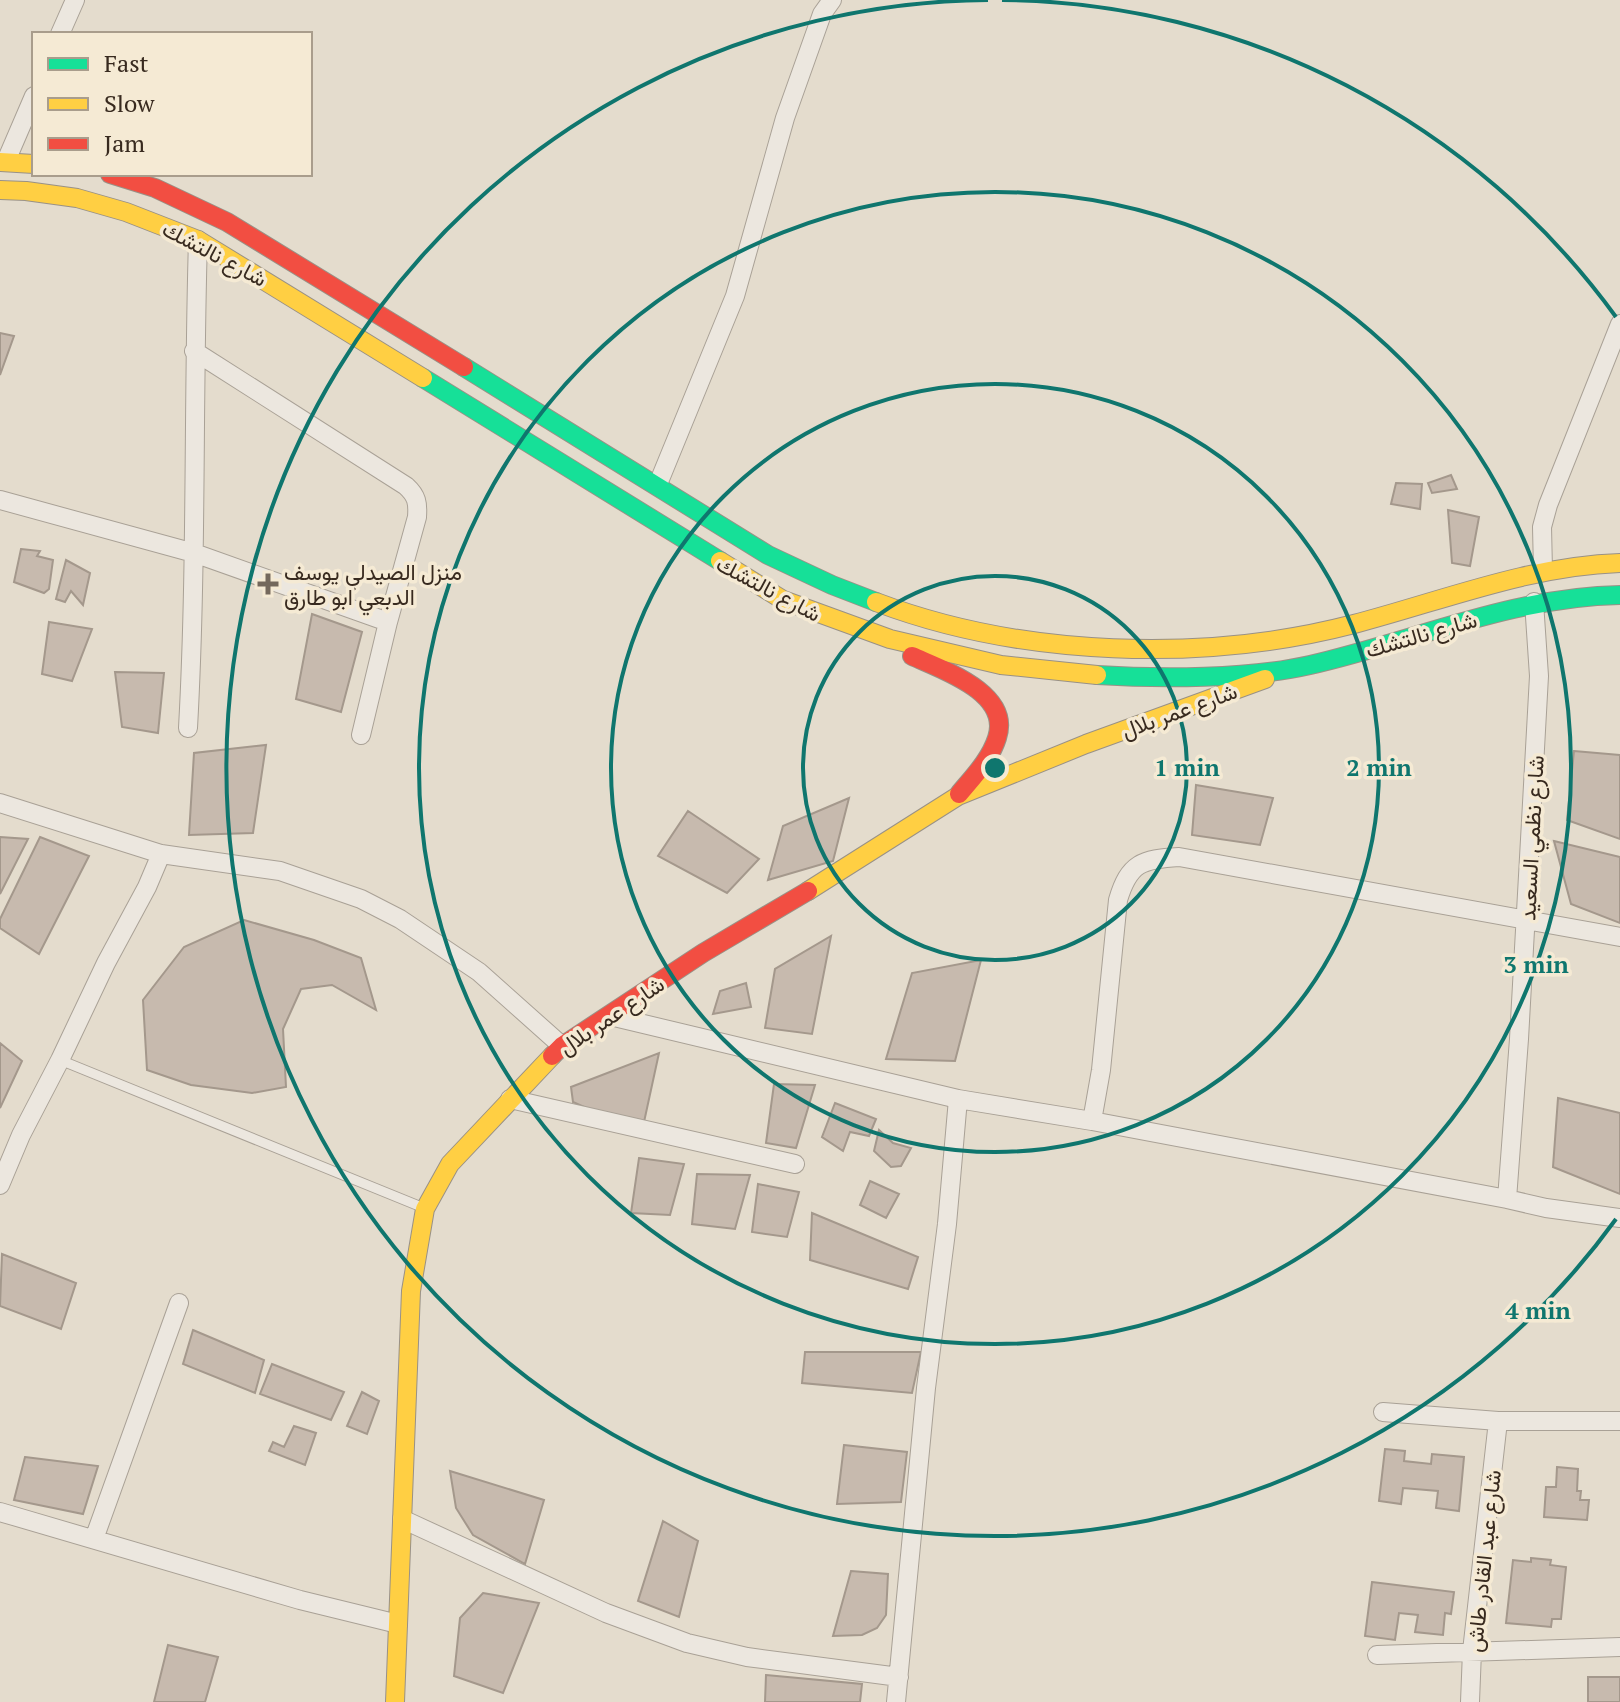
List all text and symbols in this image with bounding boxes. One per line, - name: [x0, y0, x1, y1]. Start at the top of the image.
- legend: [32, 32, 312, 176]
- text: Fast: [104, 47, 149, 79]
- text: Slow: [104, 87, 155, 119]
- text: Jam: [104, 127, 145, 159]
- street label: شارع نالتشك: [157, 213, 272, 294]
- street label: شارع نالتشك: [711, 548, 826, 629]
- place label: منزل الصيدلي يوسف الدبعي ابو طارق: [284, 557, 462, 616]
- marker: منزل الصيدلي يوسف الدبعي ابو طارق: [259, 575, 277, 593]
- street label: شارع نالتشك: [1362, 604, 1480, 665]
- street label: شارع عمر بلال: [1117, 676, 1241, 745]
- text: 1 min: [1154, 751, 1220, 783]
- text: 2 min: [1346, 751, 1412, 783]
- centre of rings: [981, 754, 1009, 782]
- street label: شارع نظمي السعيد: [1512, 755, 1555, 922]
- text: 3 min: [1503, 948, 1569, 980]
- street label: شارع عمر بلال: [553, 969, 670, 1062]
- text: 4 min: [1505, 1294, 1571, 1326]
- street label: شارع عبد القادر طاش: [1459, 1468, 1508, 1654]

